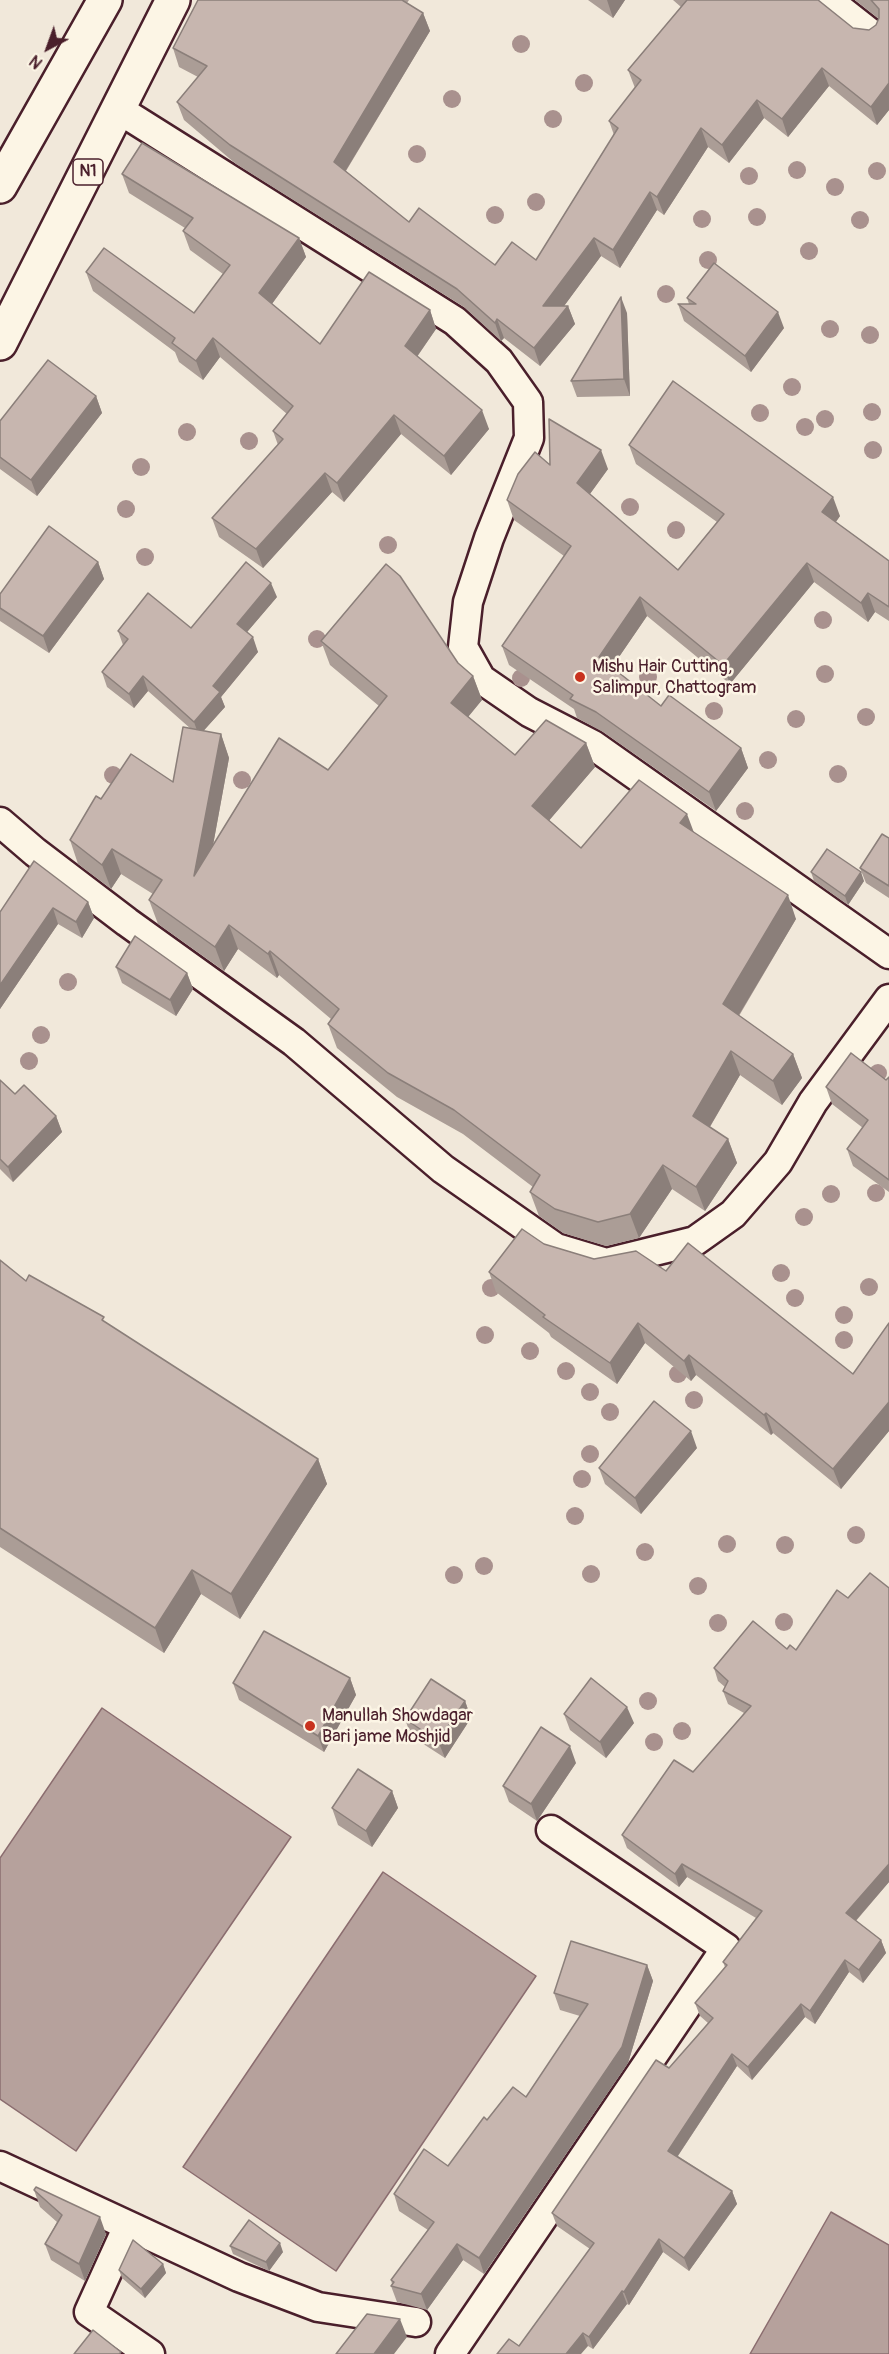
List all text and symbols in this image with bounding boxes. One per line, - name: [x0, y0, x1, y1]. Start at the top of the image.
- north arrow: [18, 18, 78, 78]
- text: N: [26, 50, 47, 73]
- road number: N1: [73, 159, 103, 185]
- place label: Mishu Hair Cutting, Salimpur, Chattogram: [592, 656, 756, 698]
- marker: Mishu Hair Cutting, Salimpur, Chattogram: [573, 670, 587, 684]
- place label: Manullah Showdagar Bari jame Moshjid: [322, 1705, 473, 1748]
- marker: Manullah Showdagar Bari jame Moshjid: [303, 1719, 317, 1733]

